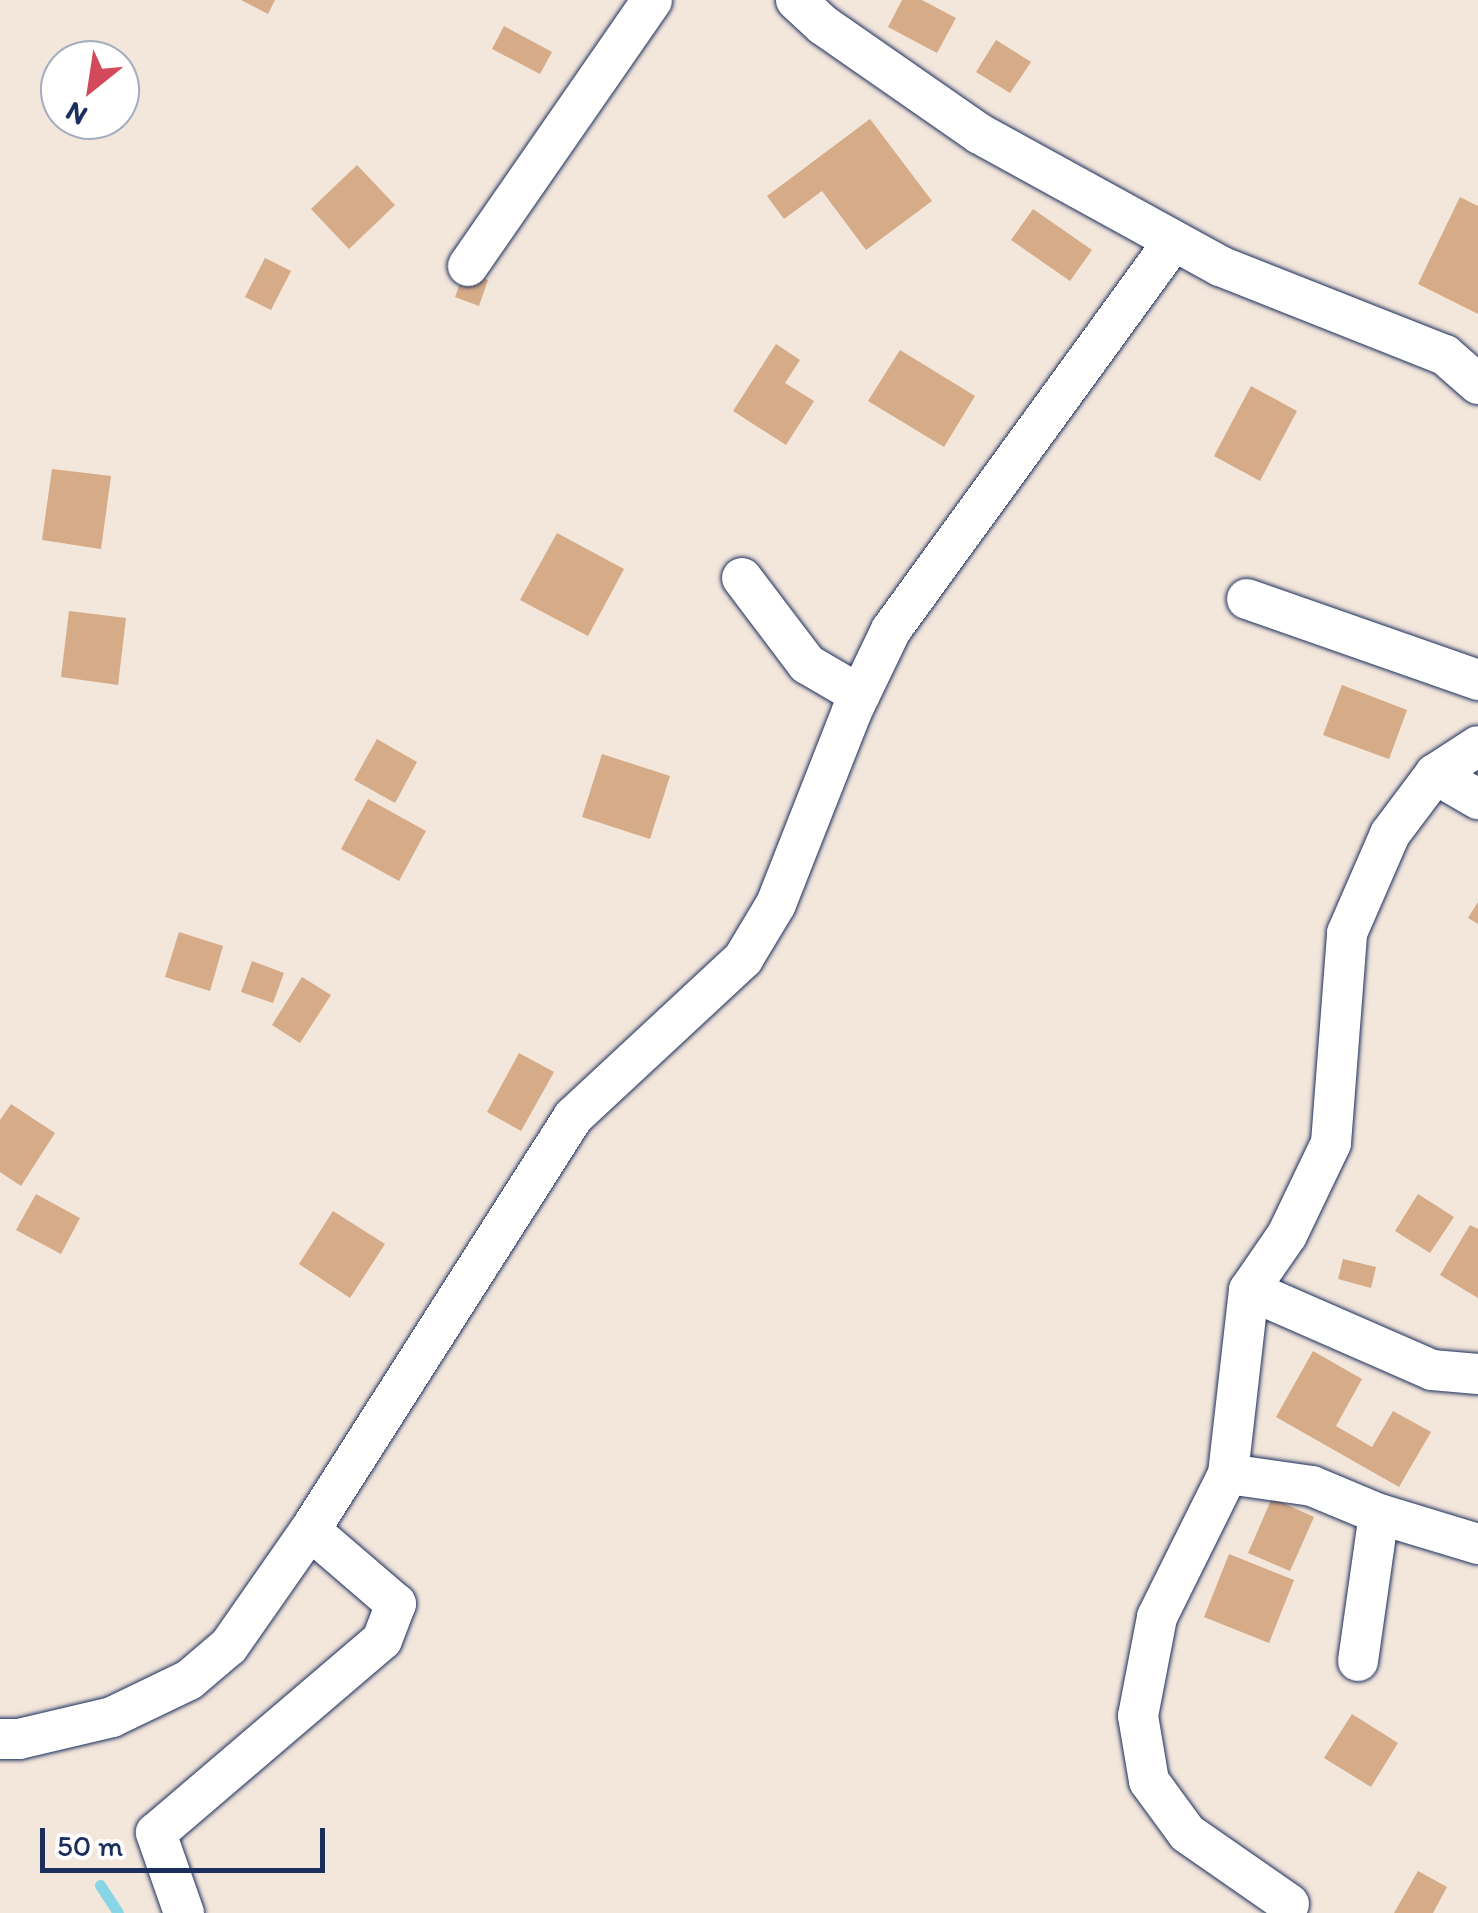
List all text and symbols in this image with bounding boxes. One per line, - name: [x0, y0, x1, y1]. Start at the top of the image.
- north arrow: [40, 40, 140, 140]
- text: N: [59, 95, 93, 134]
- scale bar: [45, 1808, 330, 1870]
- text: 50 m: [57, 1827, 123, 1864]

